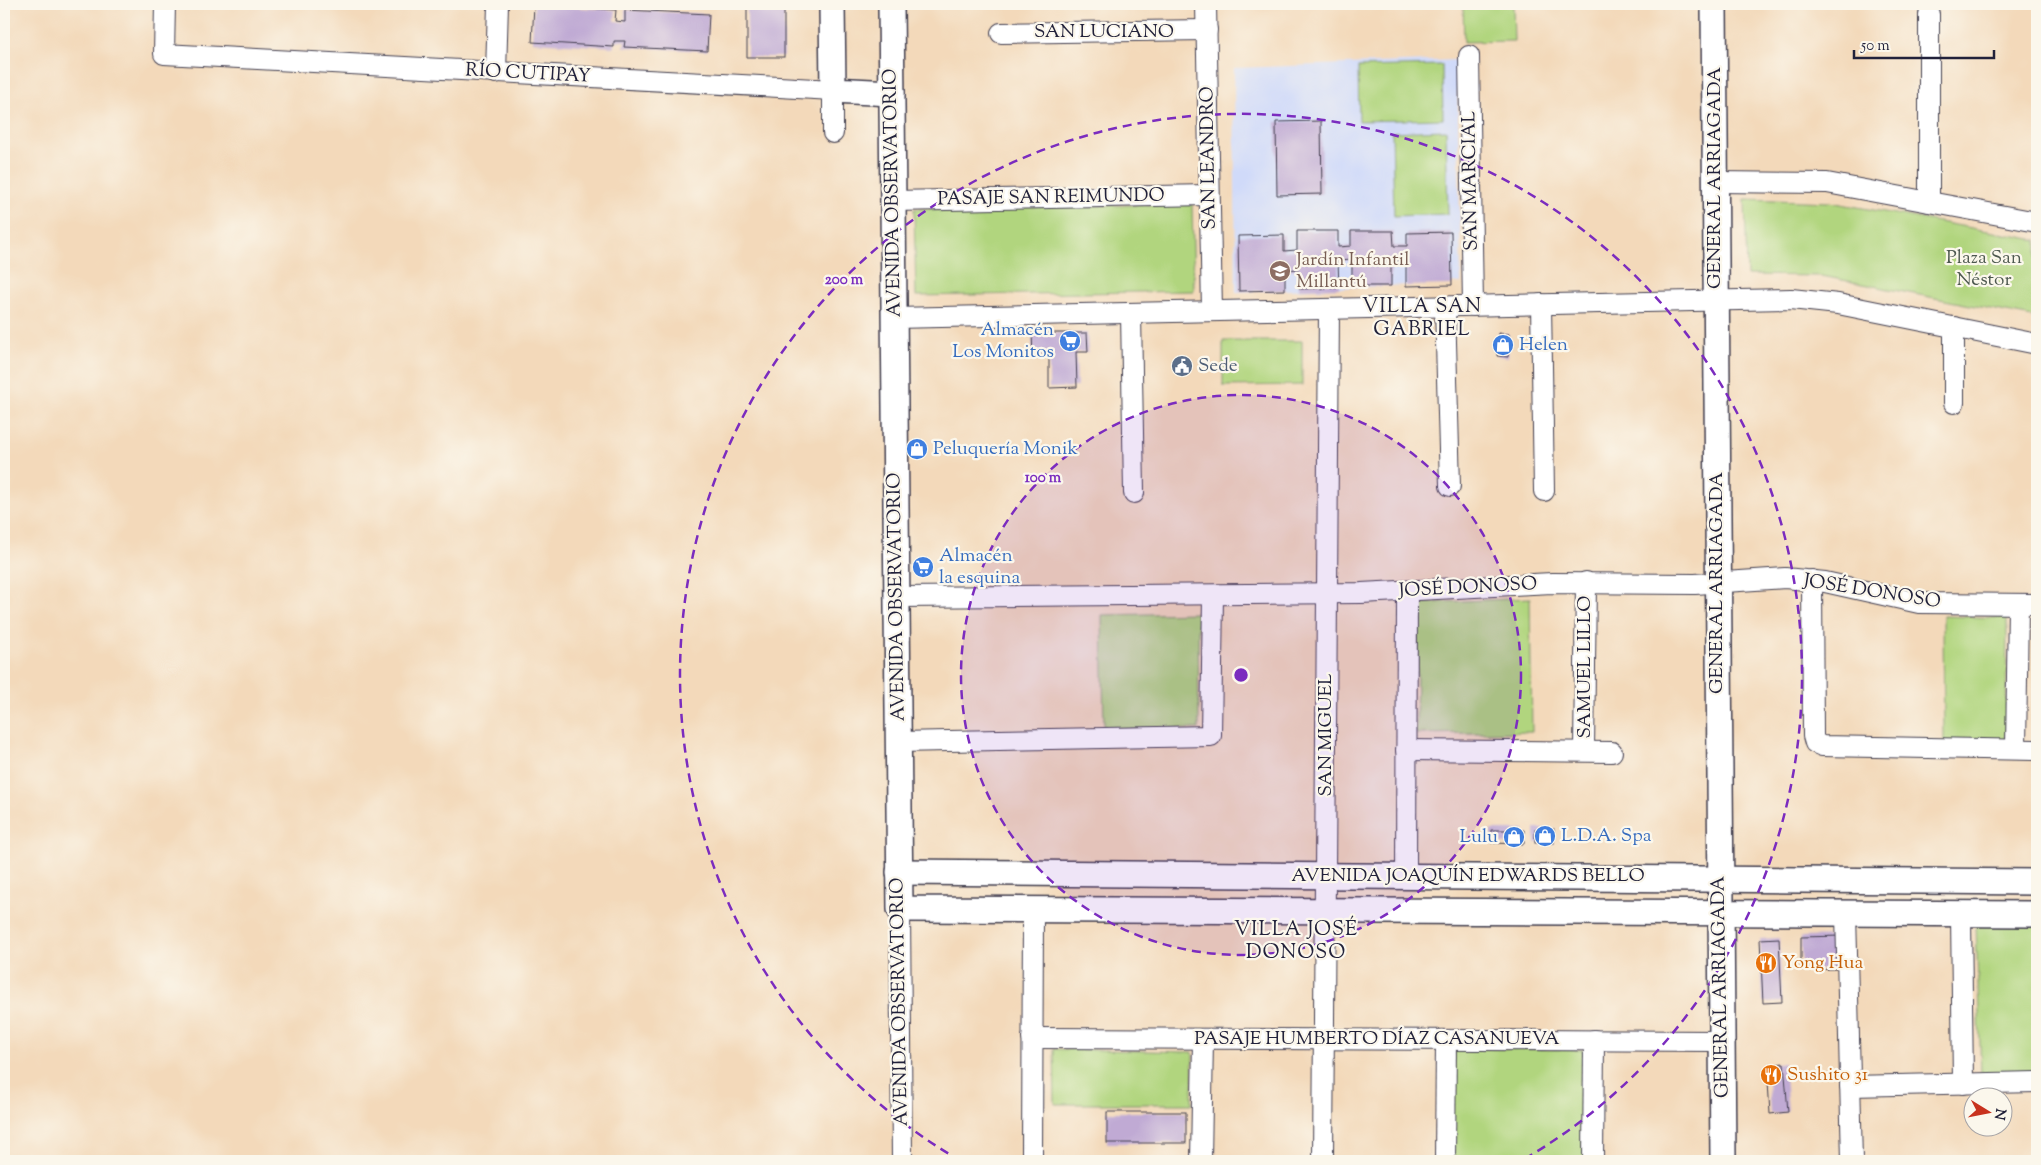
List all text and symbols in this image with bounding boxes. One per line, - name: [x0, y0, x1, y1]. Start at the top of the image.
- street label: SAN LUCIANO: [1034, 19, 1174, 46]
- scale bar: [1854, 28, 1994, 60]
- text: 50 m: [1860, 36, 1890, 57]
- street label: RÍO CUTIPAY: [465, 57, 592, 91]
- street label: GENERAL ARRIAGADA: [1702, 66, 1729, 289]
- street label: AVENIDA OBSERVATORIO: [877, 68, 909, 318]
- street label: SAN LEANDRO: [1194, 86, 1224, 230]
- street label: SAN MARCIAL: [1456, 110, 1486, 251]
- street label: PASAJE SAN REIMUNDO: [937, 183, 1165, 213]
- park label: Plaza San Néstor: [1946, 245, 2022, 294]
- place label: Jardín Infantil Millantú: [1295, 247, 1410, 296]
- school or university icon: Jardín Infantil Millantú: [1268, 259, 1292, 283]
- text: 200 m: [825, 270, 864, 291]
- district label: VILLA SAN GABRIEL: [1362, 293, 1482, 345]
- place label: Almacén Los Monitos: [952, 317, 1054, 366]
- supermarket icon: Almacén Los Monitos: [1058, 329, 1082, 353]
- place label: Helen: [1519, 332, 1568, 359]
- shop icon: Helen: [1491, 333, 1515, 357]
- place label: Sede: [1198, 353, 1238, 380]
- public building icon: Sede: [1170, 354, 1194, 378]
- place label: Peluquería Monik: [933, 436, 1078, 463]
- shop icon: Peluquería Monik: [905, 437, 929, 461]
- text: 100 m: [1025, 468, 1062, 489]
- street label: GENERAL ARRIAGADA: [1704, 471, 1731, 694]
- street label: AVENIDA OBSERVATORIO: [881, 472, 913, 722]
- place label: Almacén la esquina: [939, 543, 1020, 592]
- supermarket icon: Almacén la esquina: [911, 555, 935, 579]
- street label: JOSÉ DONOSO: [1801, 568, 1942, 616]
- street label: JOSÉ DONOSO: [1397, 571, 1538, 605]
- street label: SAMUEL LILLO: [1572, 596, 1599, 738]
- centre of rings: [1232, 666, 1250, 684]
- street label: SAN MIGUEL: [1313, 673, 1340, 797]
- place label: L.D.A. Spa: [1561, 823, 1652, 850]
- place label: Lulu: [1460, 824, 1498, 851]
- shop icon: L.D.A. Spa: [1533, 824, 1557, 848]
- shop icon: Lulu: [1502, 825, 1526, 849]
- street label: AVENIDA JOAQUÍN EDWARDS BELLO: [1291, 863, 1645, 890]
- street label: GENERAL ARRIAGADA: [1706, 875, 1736, 1098]
- street label: AVENIDA OBSERVATORIO: [884, 877, 916, 1127]
- district label: VILLA JOSÉ DONOSO: [1234, 915, 1358, 968]
- place label: Yong Hua: [1782, 950, 1863, 977]
- restaurant icon: Yong Hua: [1754, 951, 1778, 975]
- street label: PASAJE HUMBERTO DÍAZ CASANUEVA: [1194, 1026, 1560, 1053]
- place label: Sushito 31: [1787, 1062, 1869, 1089]
- restaurant icon: Sushito 31: [1759, 1063, 1783, 1087]
- north arrow: [1964, 1088, 2014, 1138]
- text: N: [1988, 1107, 2010, 1121]

